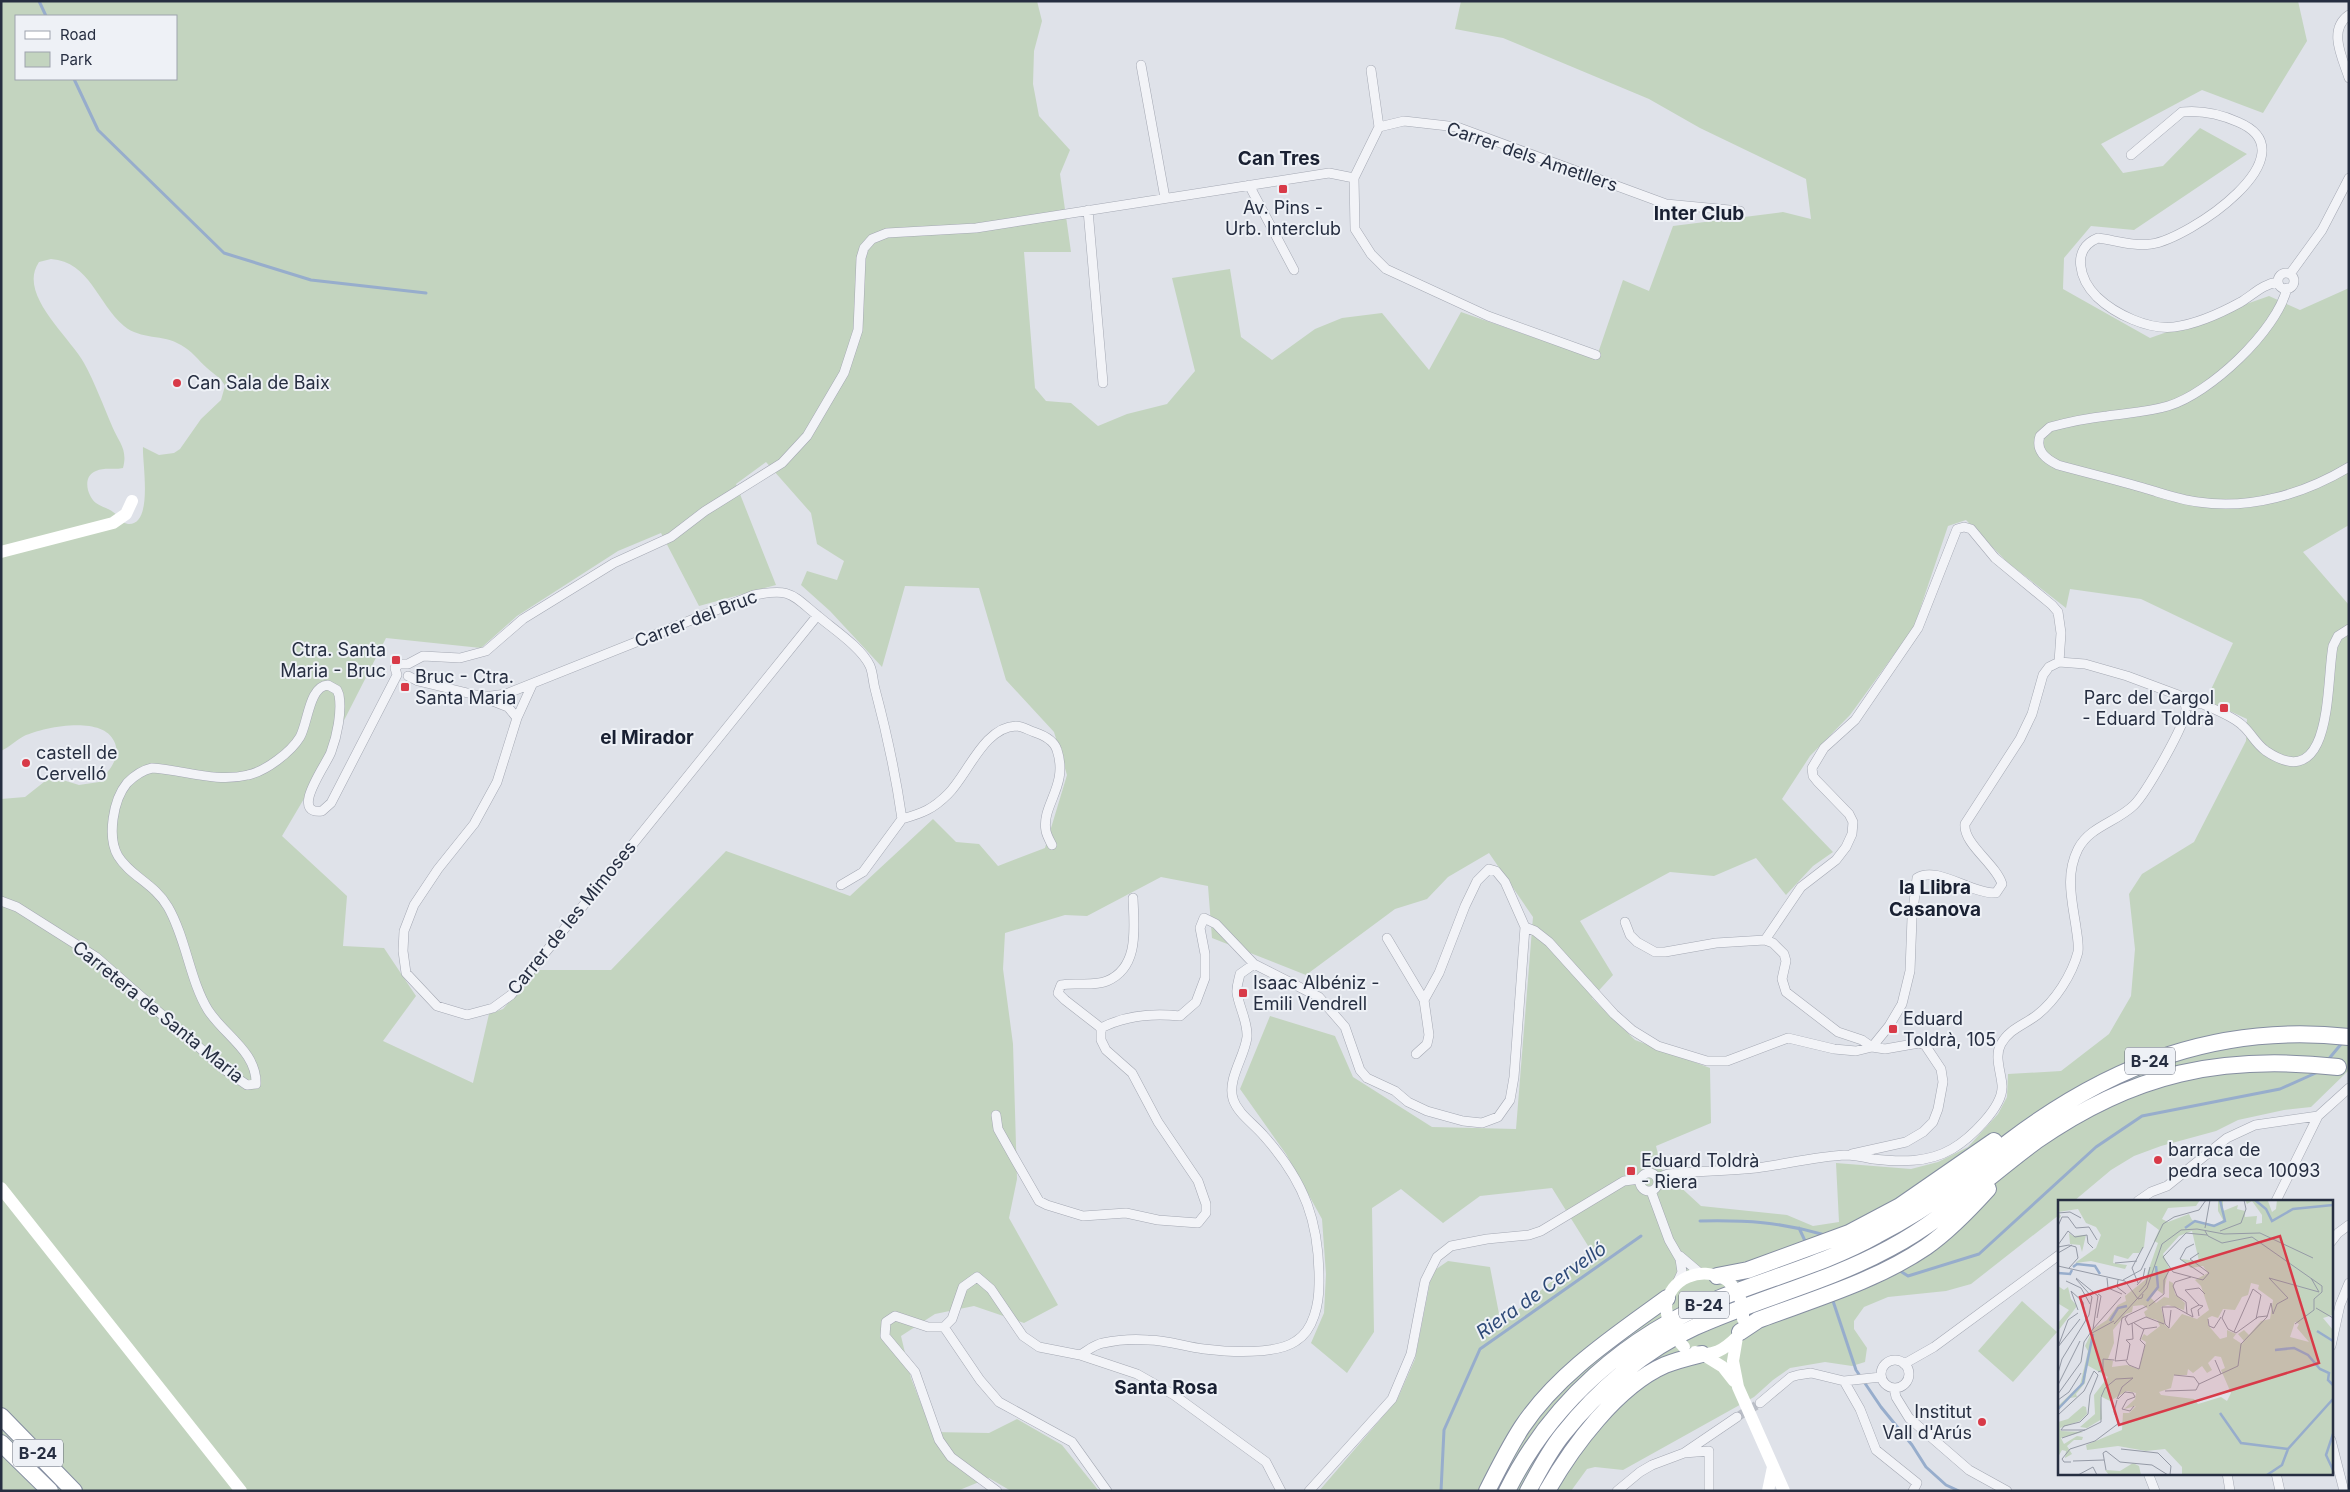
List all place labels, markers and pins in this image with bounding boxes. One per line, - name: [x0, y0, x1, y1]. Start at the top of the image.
- marker: Av. Pins - Urb. Interclub: [1277, 183, 1289, 195]
- place label: Av. Pins - Urb. Interclub: [1225, 197, 1341, 239]
- place label: Can Sala de Baix: [187, 372, 330, 393]
- marker: Can Sala de Baix: [171, 377, 183, 389]
- place label: Ctra. Santa Maria - Bruc: [280, 639, 386, 681]
- marker: Ctra. Santa Maria - Bruc: [390, 654, 402, 666]
- place label: Bruc - Ctra. Santa Maria: [415, 666, 516, 708]
- marker: Bruc - Ctra. Santa Maria: [399, 681, 411, 693]
- place label: Parc del Cargol - Eduard Toldrà: [2082, 687, 2214, 729]
- marker: Parc del Cargol - Eduard Toldrà: [2218, 702, 2230, 714]
- place label: castell de Cervelló: [36, 742, 118, 784]
- marker: castell de Cervelló: [20, 757, 32, 769]
- place label: Isaac Albéniz - Emili Vendrell: [1253, 972, 1379, 1014]
- marker: Isaac Albéniz - Emili Vendrell: [1237, 987, 1249, 999]
- place label: Eduard Toldrà, 105: [1903, 1008, 1996, 1050]
- marker: Eduard Toldrà, 105: [1887, 1023, 1899, 1035]
- place label: barraca de pedra seca 10093: [2168, 1139, 2320, 1181]
- place label: Eduard Toldrà - Riera: [1641, 1150, 1759, 1192]
- marker: barraca de pedra seca 10093: [2152, 1154, 2164, 1166]
- marker: Eduard Toldrà - Riera: [1625, 1165, 1637, 1177]
- place label: Institut Vall d'Arús: [1882, 1401, 1972, 1443]
- marker: Institut Vall d'Arús: [1976, 1416, 1988, 1428]

